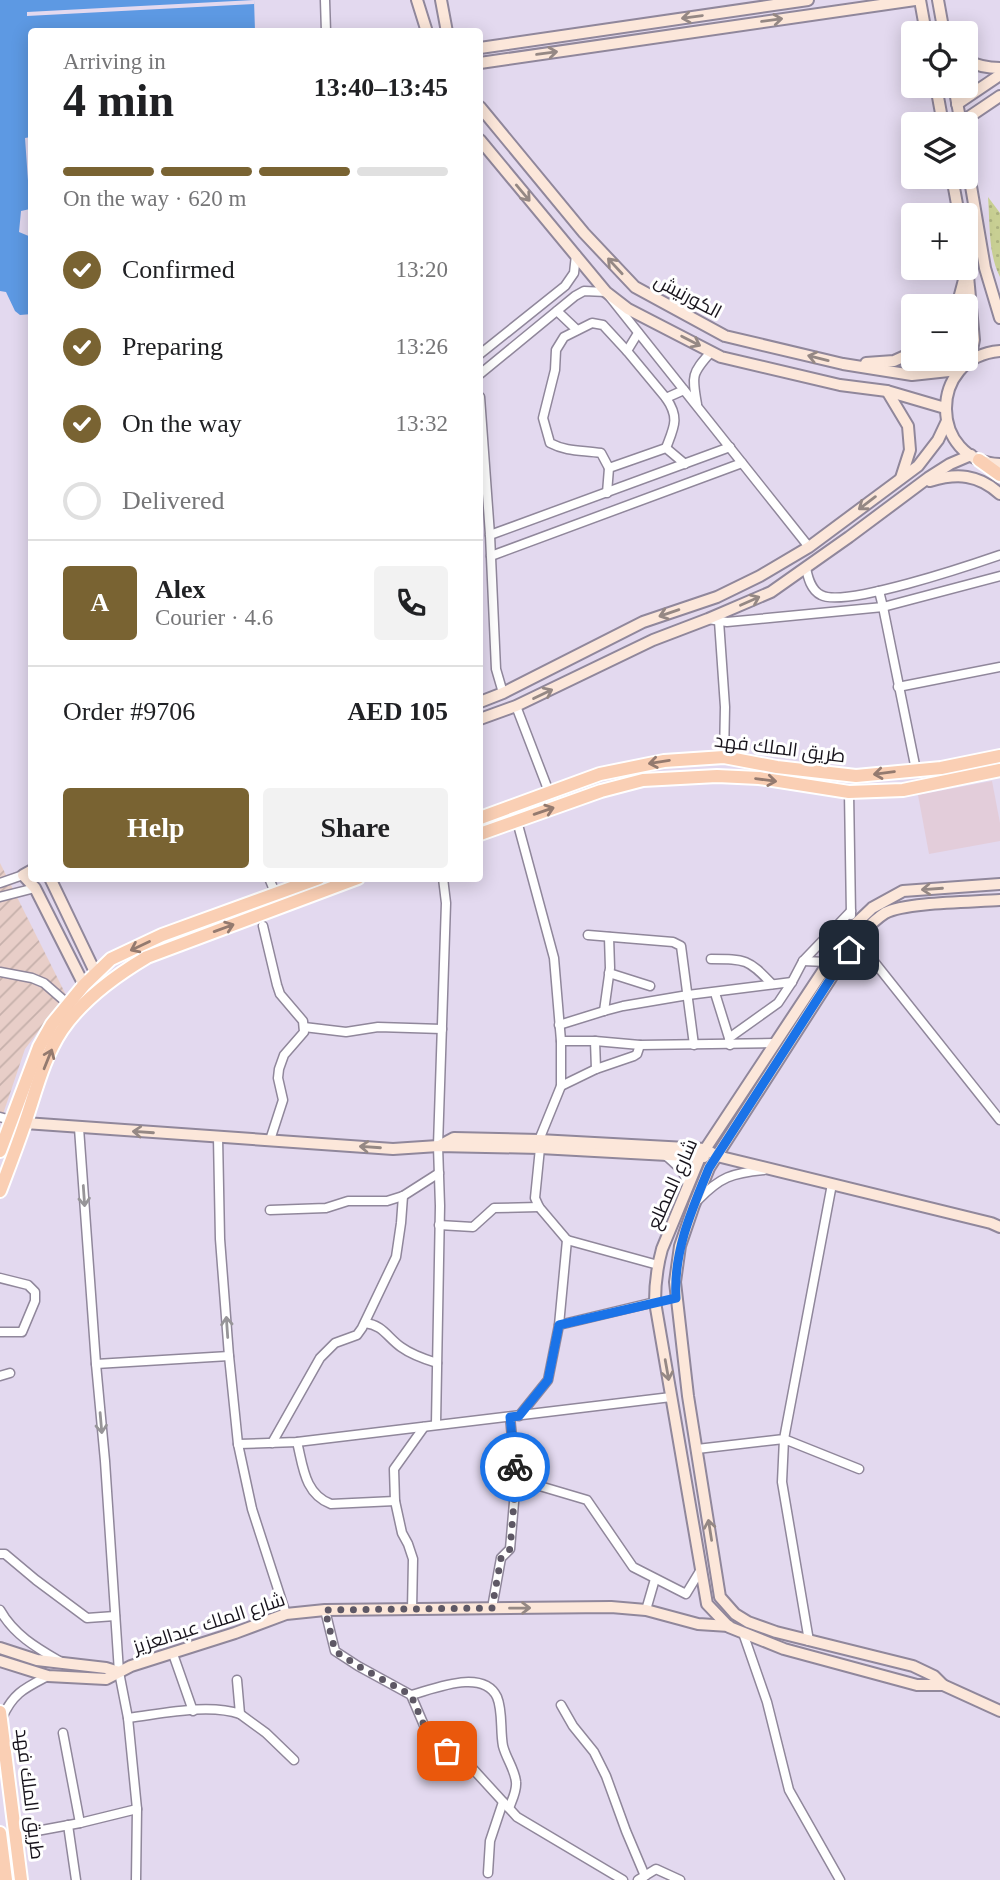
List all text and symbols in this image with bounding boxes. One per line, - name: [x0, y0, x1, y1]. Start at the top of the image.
- one-way arrow: [681, 11, 704, 24]
- one-way arrow: [760, 14, 783, 27]
- map controls: [901, 21, 978, 371]
- button: locate: [901, 21, 978, 98]
- one-way arrow: [535, 46, 558, 59]
- text: Arriving in: [63, 49, 166, 74]
- text: 13:40–13:45: [314, 73, 448, 102]
- text: 4 min: [63, 75, 174, 126]
- button: layers: [901, 112, 978, 189]
- one-way arrow: [516, 183, 531, 201]
- text: On the way · 620 m: [63, 186, 246, 211]
- button: +: [901, 203, 978, 280]
- icon: check: [63, 251, 101, 289]
- text: Confirmed: [122, 255, 235, 284]
- text: 13:20: [396, 257, 448, 282]
- one-way arrow: [606, 258, 623, 275]
- street label: الكورنيش: [650, 270, 725, 323]
- button: −: [901, 294, 978, 371]
- icon: check: [63, 328, 101, 366]
- text: Preparing: [122, 332, 223, 361]
- text: 13:26: [396, 334, 448, 359]
- one-way arrow: [680, 335, 701, 349]
- one-way arrow: [808, 351, 830, 364]
- icon: check: [63, 405, 101, 443]
- text: On the way: [122, 409, 242, 438]
- text: 13:32: [396, 411, 448, 436]
- text: Delivered: [122, 486, 225, 515]
- one-way arrow: [858, 496, 877, 511]
- button: phone: [374, 566, 448, 640]
- text: Alex: [155, 575, 206, 604]
- text: A: [91, 588, 109, 617]
- one-way arrow: [739, 594, 760, 607]
- text: Courier · 4.6: [155, 605, 273, 630]
- one-way arrow: [659, 608, 681, 620]
- one-way arrow: [532, 686, 553, 700]
- text: Order #9706: [63, 697, 195, 726]
- text: AED 105: [348, 697, 448, 726]
- street label: طريق الملك فهد: [713, 730, 847, 768]
- one-way arrow: [648, 756, 671, 769]
- one-way arrow: [873, 767, 896, 780]
- one-way arrow: [754, 773, 777, 786]
- button: Help: [63, 788, 249, 868]
- button: Share: [263, 788, 448, 868]
- one-way arrow: [532, 804, 554, 816]
- one-way arrow: [921, 883, 944, 896]
- pin: [819, 920, 879, 980]
- one-way arrow: [213, 921, 235, 933]
- icon: home: [830, 931, 868, 969]
- one-way arrow: [130, 939, 151, 953]
- one-way arrow: [42, 1048, 55, 1070]
- one-way arrow: [133, 1125, 155, 1138]
- street label: شارع المطلع: [643, 1136, 704, 1234]
- one-way arrow: [359, 1141, 382, 1154]
- one-way arrow: [78, 1184, 91, 1207]
- one-way arrow: [220, 1316, 233, 1339]
- one-way arrow: [661, 1358, 674, 1380]
- one-way arrow: [95, 1411, 108, 1434]
- courier: [480, 1432, 550, 1502]
- icon: bike: [496, 1448, 534, 1486]
- one-way arrow: [703, 1519, 716, 1541]
- street label: شارع الملك عبدالعزيز: [130, 1589, 288, 1661]
- one-way arrow: [509, 1601, 532, 1615]
- pin: [417, 1721, 477, 1781]
- street label: طريق الملك فهد: [10, 1727, 48, 1861]
- icon: bag: [428, 1732, 466, 1770]

